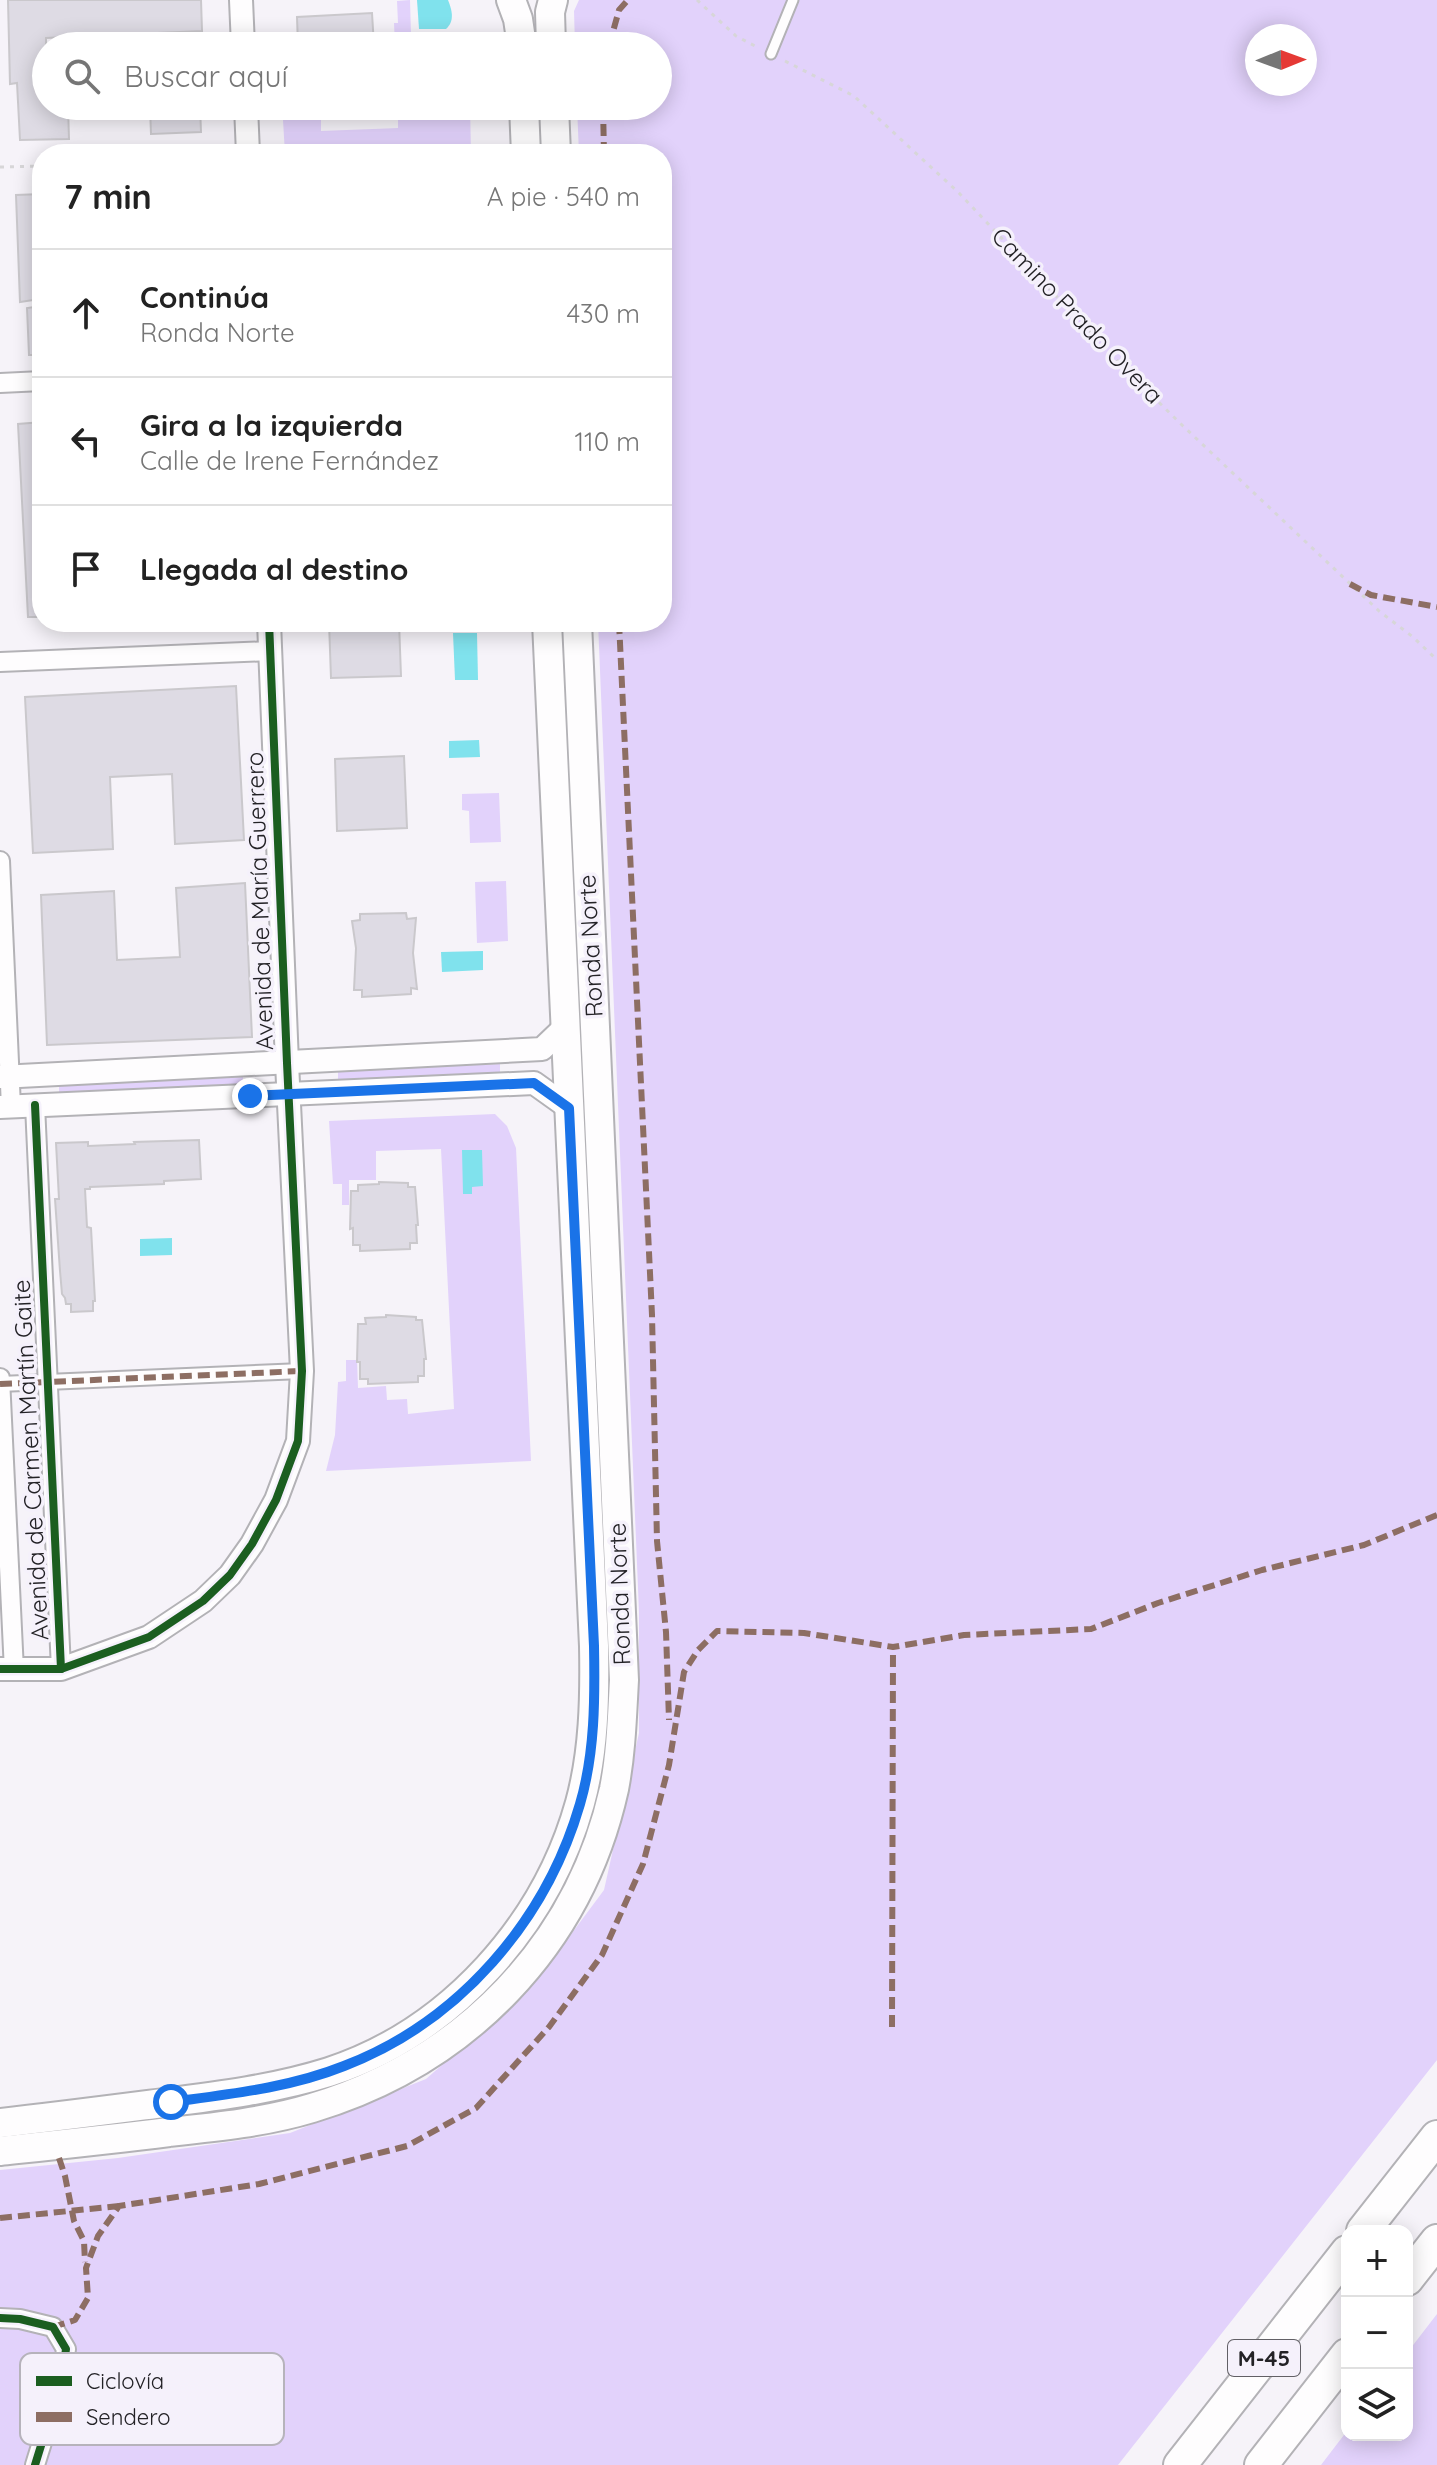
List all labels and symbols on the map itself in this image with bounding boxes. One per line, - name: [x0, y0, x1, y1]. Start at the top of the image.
- north arrow: [1245, 24, 1317, 96]
- street label: Camino Prado Overa: [986, 221, 1170, 410]
- street label: Avenida de María Guerrero: [239, 751, 279, 1051]
- street label: Ronda Norte: [571, 874, 609, 1018]
- route end: [232, 1078, 268, 1114]
- street label: Avenida de Carmen Martín Gaite: [6, 1279, 54, 1641]
- street label: Ronda Norte: [602, 1522, 636, 1666]
- route start: [153, 2084, 189, 2120]
- road number: M-45: [1228, 2340, 1300, 2376]
- legend: [20, 2353, 284, 2445]
- text: Ciclovía: [86, 2367, 164, 2395]
- text: Sendero: [86, 2403, 171, 2431]

